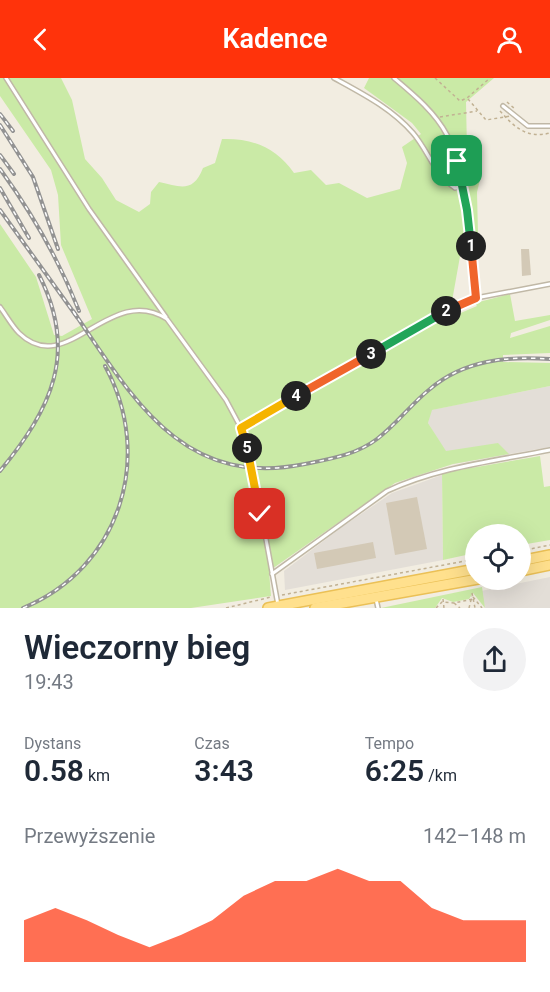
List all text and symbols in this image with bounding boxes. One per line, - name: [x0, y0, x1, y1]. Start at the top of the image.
- icon: back: [24, 23, 57, 56]
- text: Kadence: [222, 23, 328, 55]
- icon: person: [493, 23, 526, 56]
- pin: [431, 135, 482, 186]
- icon: arrive: [440, 144, 473, 177]
- pin: 1: [456, 231, 486, 261]
- text: 1: [466, 236, 476, 255]
- pin: 2: [431, 296, 461, 326]
- text: 2: [441, 301, 451, 320]
- pin: 3: [356, 339, 386, 369]
- text: 3: [366, 344, 376, 363]
- pin: 4: [281, 381, 311, 411]
- text: 4: [291, 386, 301, 405]
- pin: 5: [232, 433, 262, 463]
- text: 5: [242, 438, 252, 457]
- pin: [234, 488, 285, 539]
- icon: check: [243, 497, 276, 530]
- map controls: [465, 524, 531, 590]
- button: locate: [465, 524, 531, 590]
- text: Wieczorny bieg: [24, 628, 250, 667]
- button: share: [463, 628, 526, 691]
- text: 19:43: [24, 670, 74, 694]
- text: Dystans: [24, 734, 81, 753]
- text: Czas: [194, 734, 230, 753]
- text: Tempo: [365, 734, 414, 753]
- text: 0.58: [24, 753, 84, 788]
- text: 3:43: [194, 753, 254, 788]
- text: 6:25: [365, 753, 424, 788]
- text: km: [84, 766, 110, 785]
- text: /km: [424, 766, 457, 785]
- text: Przewyższenie: [24, 824, 155, 848]
- text: 142–148 m: [423, 824, 526, 848]

